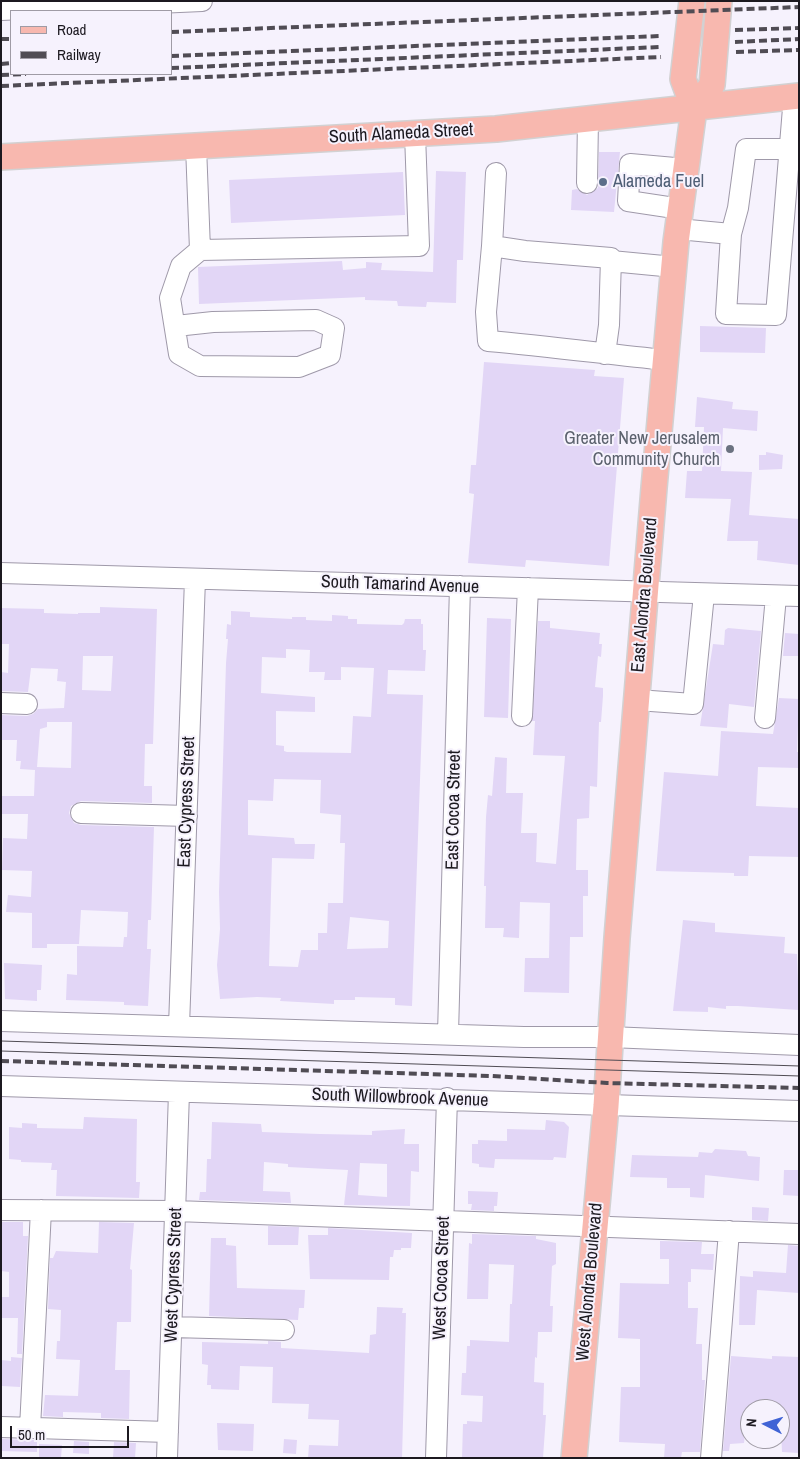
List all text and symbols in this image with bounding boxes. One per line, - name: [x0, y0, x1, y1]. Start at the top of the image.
- legend: [10, 10, 172, 75]
- text: Road: [57, 19, 86, 40]
- text: Railway: [57, 44, 101, 65]
- street label: South Alameda Street: [328, 119, 474, 149]
- place label: Alameda Fuel: [613, 171, 704, 193]
- marker: Alameda Fuel: [597, 176, 609, 188]
- place label: Greater New Jerusalem Community Church: [564, 428, 720, 470]
- marker: Greater New Jerusalem Community Church: [724, 443, 736, 455]
- street label: East Alondra Boulevard: [627, 517, 663, 673]
- street label: South Tamarind Avenue: [320, 571, 480, 599]
- street label: East Cypress Street: [174, 736, 200, 868]
- street label: East Cocoa Street: [442, 750, 466, 870]
- street label: South Willowbrook Avenue: [311, 1084, 489, 1112]
- street label: West Alondra Boulevard: [572, 1202, 608, 1362]
- street label: West Cypress Street: [161, 1207, 187, 1343]
- street label: West Cocoa Street: [429, 1216, 455, 1340]
- north arrow: [740, 1399, 790, 1449]
- scale bar: [12, 1416, 131, 1448]
- text: N: [742, 1418, 760, 1428]
- text: 50 m: [18, 1424, 45, 1445]

